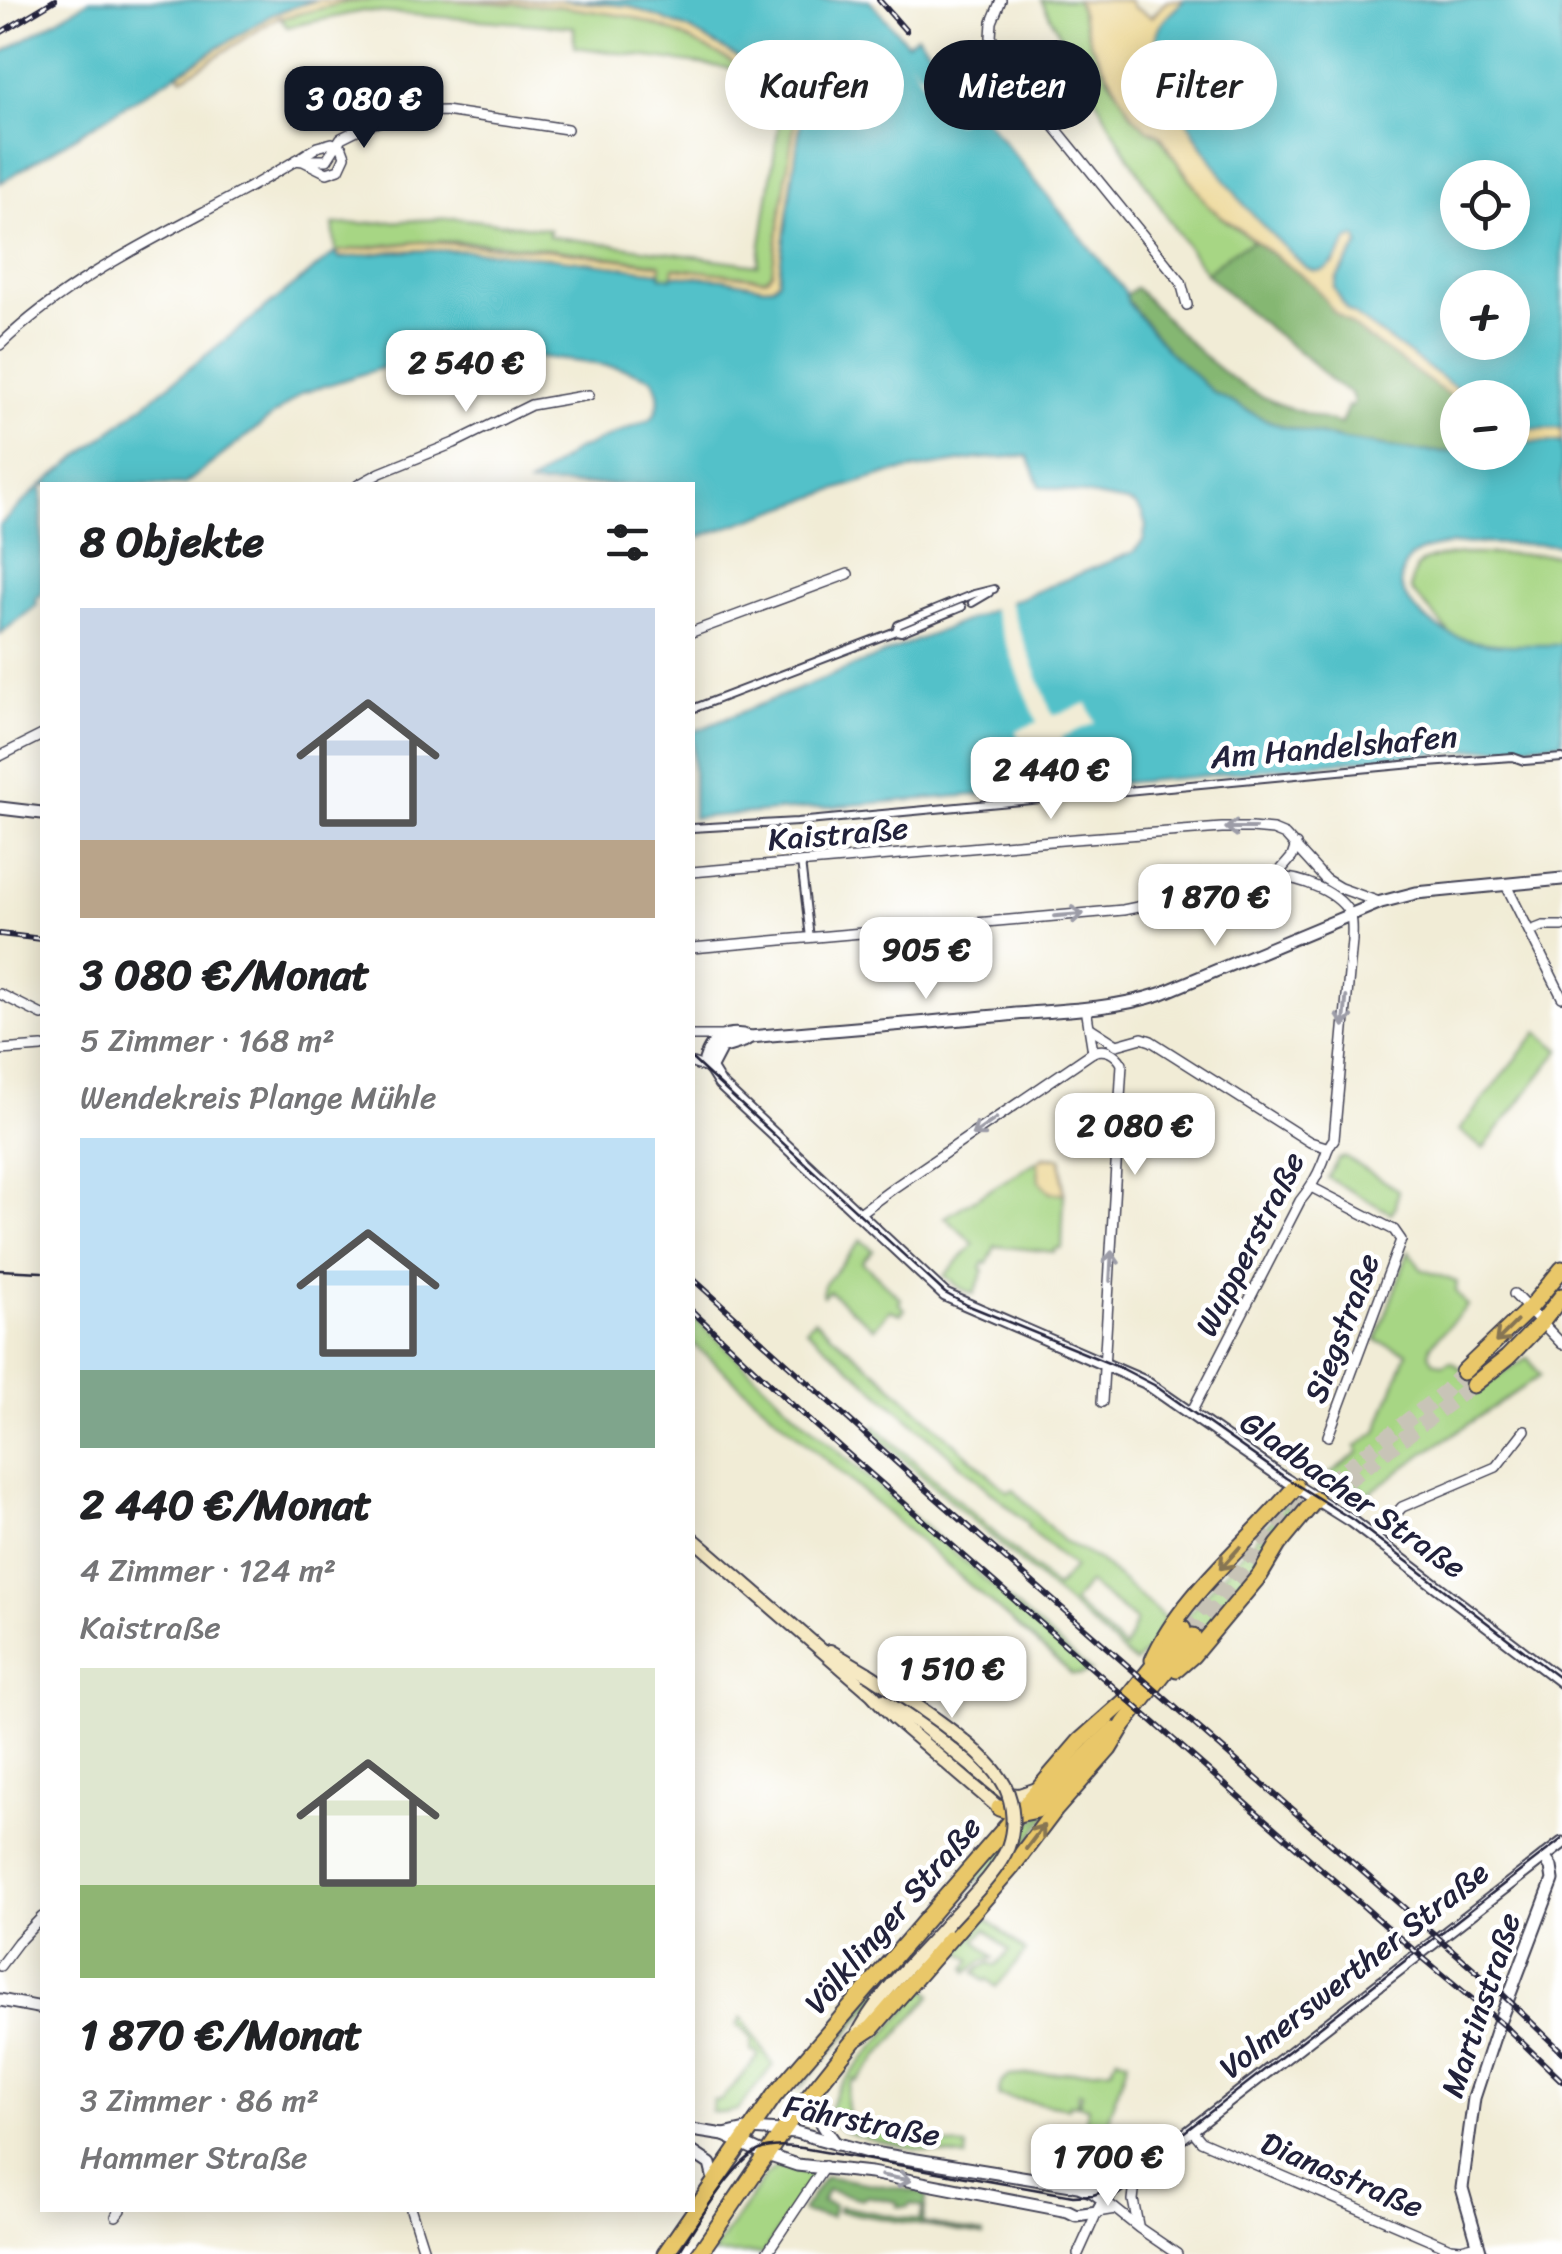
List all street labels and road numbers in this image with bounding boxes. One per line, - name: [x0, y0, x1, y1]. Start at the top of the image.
- street label: Am Handelshafen: [1207, 708, 1460, 786]
- street label: Kaistraße: [765, 799, 911, 869]
- street label: Wupperstraße: [1179, 1141, 1321, 1347]
- street label: Siegstraße: [1287, 1245, 1397, 1411]
- street label: Gladbacher Straße: [1227, 1395, 1479, 1595]
- street label: Völklinger Straße: [790, 1802, 996, 2028]
- street label: Volmerswerther Straße: [1206, 1846, 1502, 2094]
- street label: Martinstraße: [1424, 1905, 1538, 2105]
- street label: Fährstraße: [779, 2078, 945, 2164]
- street label: Dianastraße: [1251, 2115, 1433, 2235]

